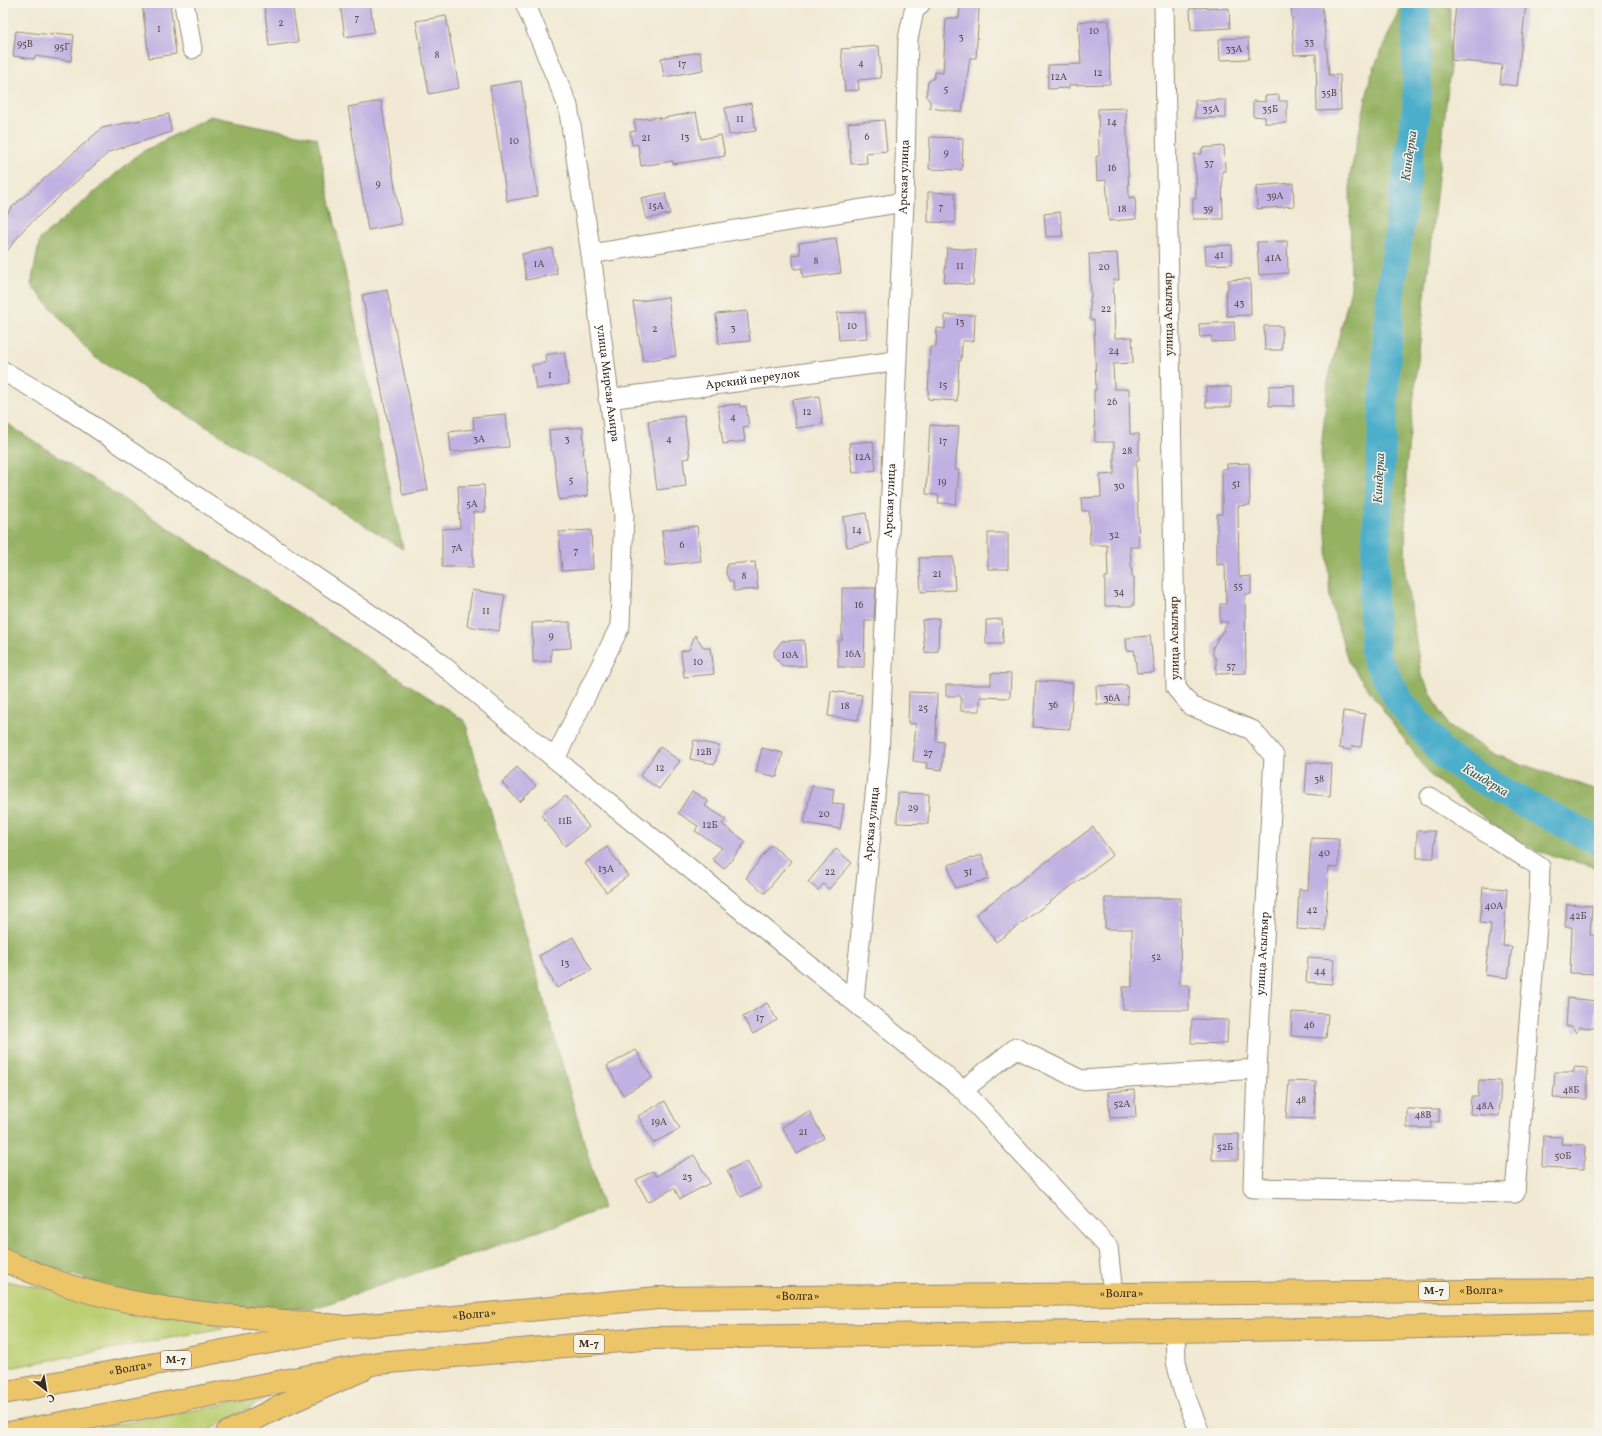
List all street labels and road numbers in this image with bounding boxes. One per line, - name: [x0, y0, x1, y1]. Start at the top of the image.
- street label: Арская улица: [895, 139, 914, 215]
- street label: улица Асылъяр: [1160, 272, 1178, 356]
- street label: улица Мирсая Амира: [592, 324, 623, 443]
- street label: Арский переулок: [705, 366, 801, 394]
- street label: Арская улица: [881, 463, 900, 538]
- street label: улица Асылъяр: [1166, 596, 1184, 680]
- street label: Арская улица: [860, 786, 884, 862]
- street label: улица Асылъяр: [1253, 911, 1274, 996]
- road number: М-7: [1419, 1282, 1449, 1300]
- street label: «Волга»: [1459, 1283, 1503, 1299]
- street label: «Волга»: [1099, 1286, 1143, 1302]
- street label: «Волга»: [775, 1289, 819, 1305]
- street label: «Волга»: [452, 1305, 497, 1325]
- road number: М-7: [574, 1335, 604, 1353]
- road number: М-7: [161, 1351, 191, 1369]
- street label: «Волга»: [108, 1357, 154, 1381]

